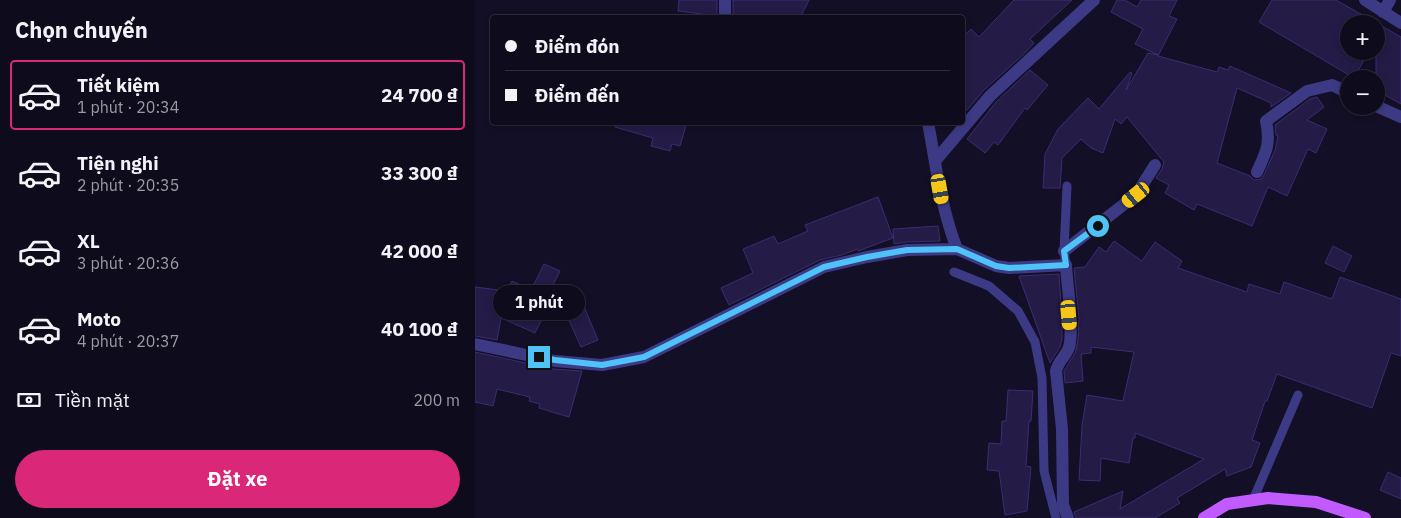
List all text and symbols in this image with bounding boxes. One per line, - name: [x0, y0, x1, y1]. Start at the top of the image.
- text: Chọn chuyến: [15, 15, 148, 44]
- map controls: [1340, 15, 1385, 115]
- button: +: [1340, 15, 1385, 60]
- text: Điểm đón: [535, 34, 620, 58]
- button: −: [1340, 70, 1385, 115]
- icon: car: [17, 73, 62, 118]
- text: Tiết kiệm: [77, 73, 160, 97]
- text: 24 700 ₫: [381, 83, 458, 107]
- text: Điểm đến: [535, 83, 620, 107]
- text: 1 phút · 20:34: [77, 97, 179, 117]
- icon: car: [17, 151, 62, 196]
- text: Tiện nghi: [77, 151, 159, 175]
- text: 33 300 ₫: [381, 161, 458, 185]
- car: [930, 173, 949, 205]
- text: 2 phút · 20:35: [77, 175, 179, 195]
- car: [1119, 180, 1152, 210]
- route start: [1087, 215, 1109, 237]
- icon: car: [17, 229, 62, 274]
- text: XL: [77, 229, 100, 253]
- text: 42 000 ₫: [381, 239, 458, 263]
- text: 3 phút · 20:36: [77, 253, 179, 273]
- callout: 1 phút: [493, 284, 585, 320]
- text: 1 phút: [515, 292, 563, 312]
- car: [1060, 299, 1077, 331]
- icon: car: [17, 307, 62, 352]
- text: Moto: [77, 307, 121, 331]
- text: 40 100 ₫: [381, 317, 458, 341]
- text: 4 phút · 20:37: [77, 331, 179, 351]
- route end: [528, 346, 550, 368]
- icon: cash: [15, 386, 43, 414]
- text: Tiền mặt: [55, 388, 130, 412]
- text: 200 m: [413, 390, 460, 410]
- button: Đặt xe: [15, 450, 460, 508]

